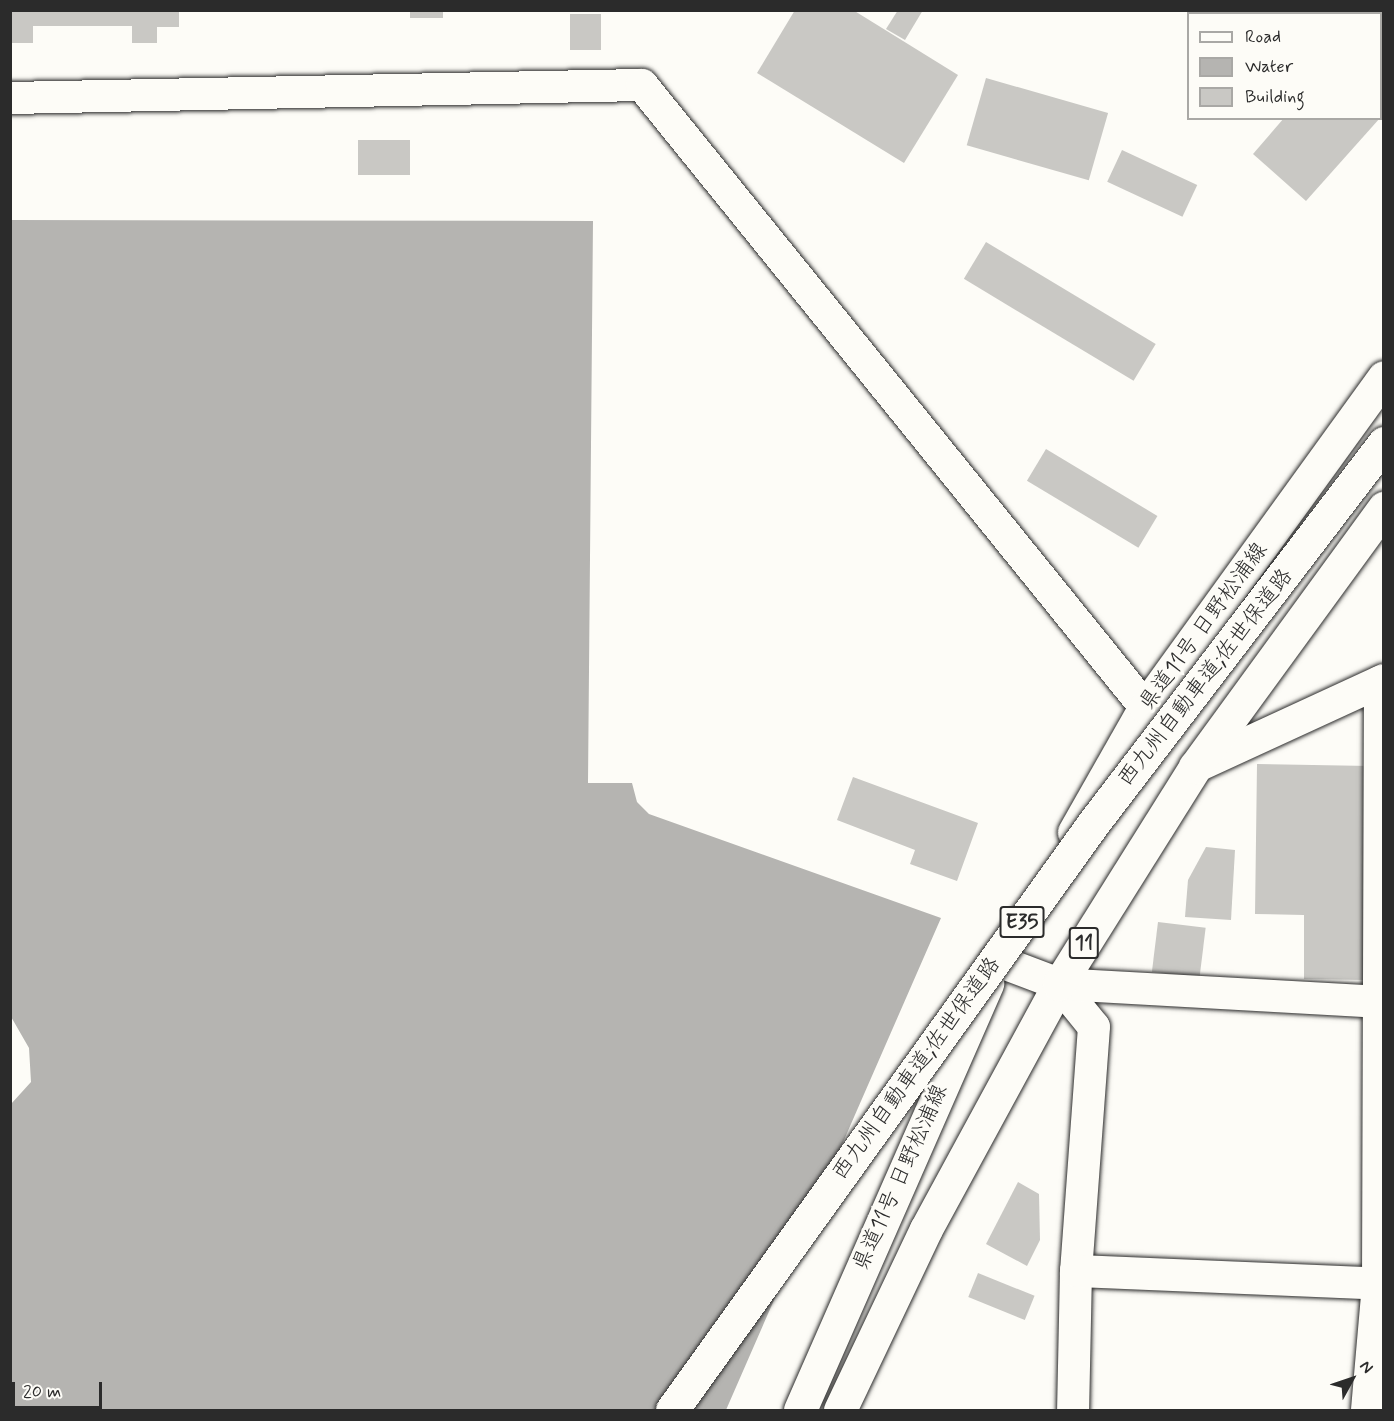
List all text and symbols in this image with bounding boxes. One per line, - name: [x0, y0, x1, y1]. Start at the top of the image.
- legend: [1187, 12, 1382, 120]
- text: Road: [1245, 25, 1281, 49]
- text: Water: [1245, 55, 1293, 79]
- text: Building: [1245, 85, 1305, 109]
- street label: 県道11号 日野松浦線: [1134, 538, 1274, 716]
- street label: 西九州自動車道;佐世保道路: [1113, 564, 1299, 792]
- road number: E35: [1000, 904, 1044, 940]
- road number: 11: [1068, 925, 1100, 961]
- street label: 西九州自動車道;佐世保道路: [827, 952, 1007, 1186]
- street label: 県道11号 日野松浦線: [848, 1081, 954, 1275]
- north arrow: [1322, 1349, 1382, 1409]
- text: N: [1355, 1356, 1378, 1378]
- scale bar: [15, 1370, 105, 1408]
- text: 20 m: [23, 1380, 61, 1404]

